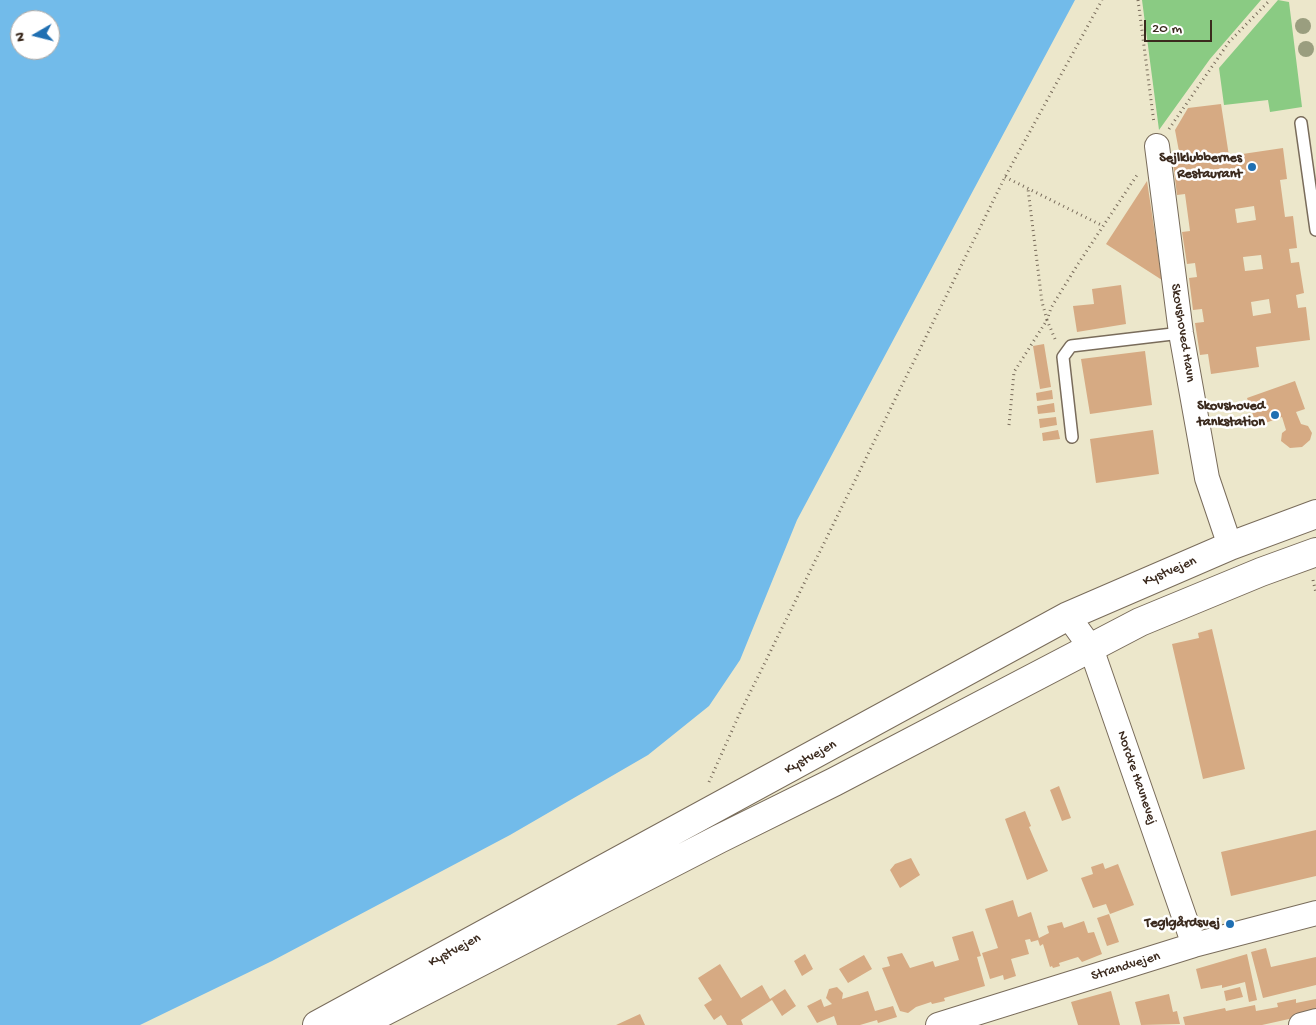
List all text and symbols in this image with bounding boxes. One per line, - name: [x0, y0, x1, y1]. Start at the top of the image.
- north arrow: [10, 10, 60, 60]
- scale bar: [1146, 10, 1214, 42]
- text: 20 m: [1152, 20, 1182, 38]
- text: N: [12, 31, 30, 43]
- place label: Sejlklubbernes Restaurant: [1159, 151, 1242, 184]
- marker: Sejlklubbernes Restaurant: [1246, 161, 1258, 173]
- street label: Skovshoved Havn: [1166, 282, 1198, 384]
- place label: Skovshoved tankstation: [1197, 399, 1265, 432]
- marker: Skovshoved tankstation: [1269, 409, 1281, 421]
- street label: Kystvejen: [1141, 553, 1199, 591]
- street label: Nordre Havnevej: [1112, 729, 1160, 827]
- street label: Kystvejen: [782, 737, 840, 779]
- place label: Teglgårdsvej: [1145, 916, 1220, 932]
- marker: Teglgårdsvej: [1224, 918, 1236, 930]
- street label: Kystvejen: [426, 930, 484, 972]
- street label: Strandvejen: [1090, 949, 1162, 985]

